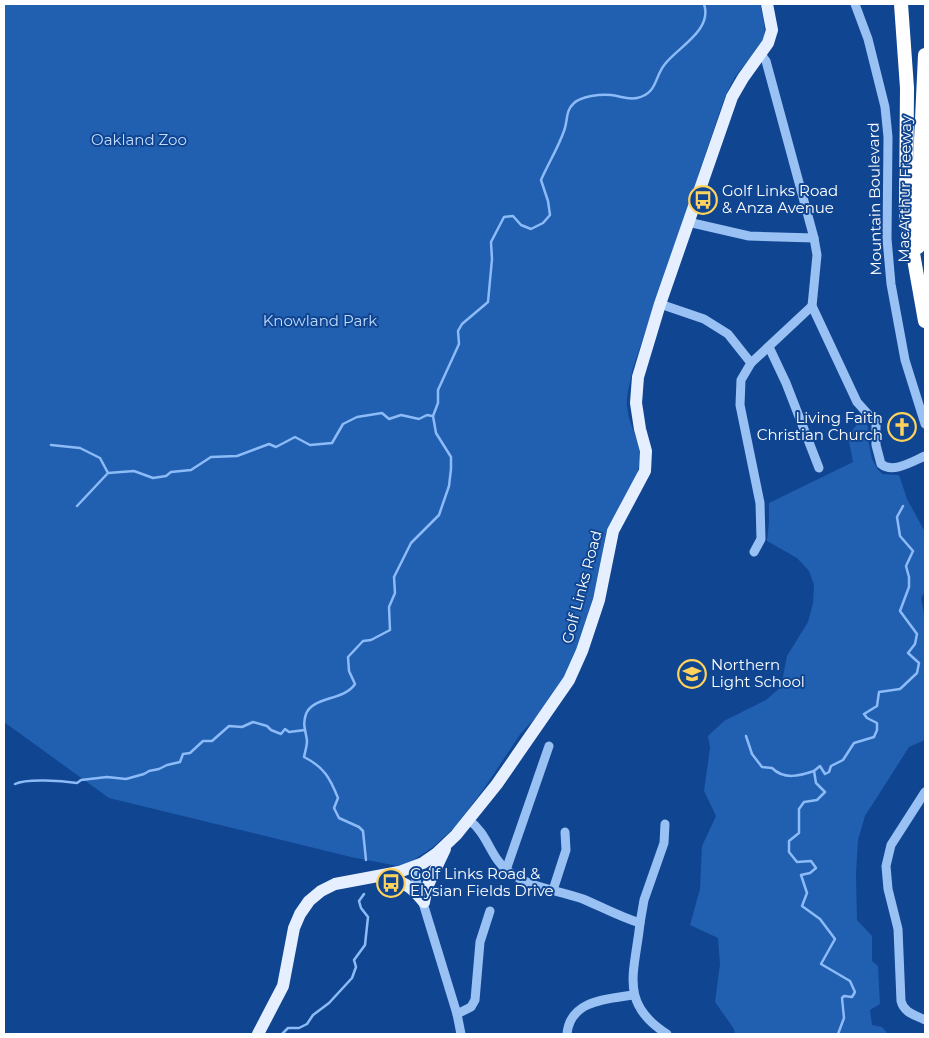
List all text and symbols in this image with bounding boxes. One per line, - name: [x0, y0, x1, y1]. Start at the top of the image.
- street label: MacArthur Freeway: [894, 114, 915, 263]
- street label: Mountain Boulevard: [864, 122, 885, 276]
- park label: Oakland Zoo: [91, 130, 187, 149]
- place label: Golf Links Road & Anza Avenue: [722, 181, 838, 217]
- bus stop icon: Golf Links Road & Anza Avenue: [688, 185, 718, 215]
- park label: Knowland Park: [263, 311, 377, 330]
- place label: Living Faith Christian Church: [757, 408, 883, 444]
- church icon: Living Faith Christian Church: [887, 412, 917, 442]
- street label: Golf Links Road: [557, 528, 606, 645]
- place label: Northern Light School: [711, 655, 805, 691]
- school or university icon: Northern Light School: [677, 659, 707, 689]
- place label: Golf Links Road & Elysian Fields Drive: [410, 864, 554, 900]
- bus stop icon: Golf Links Road & Elysian Fields Drive: [376, 868, 406, 898]

